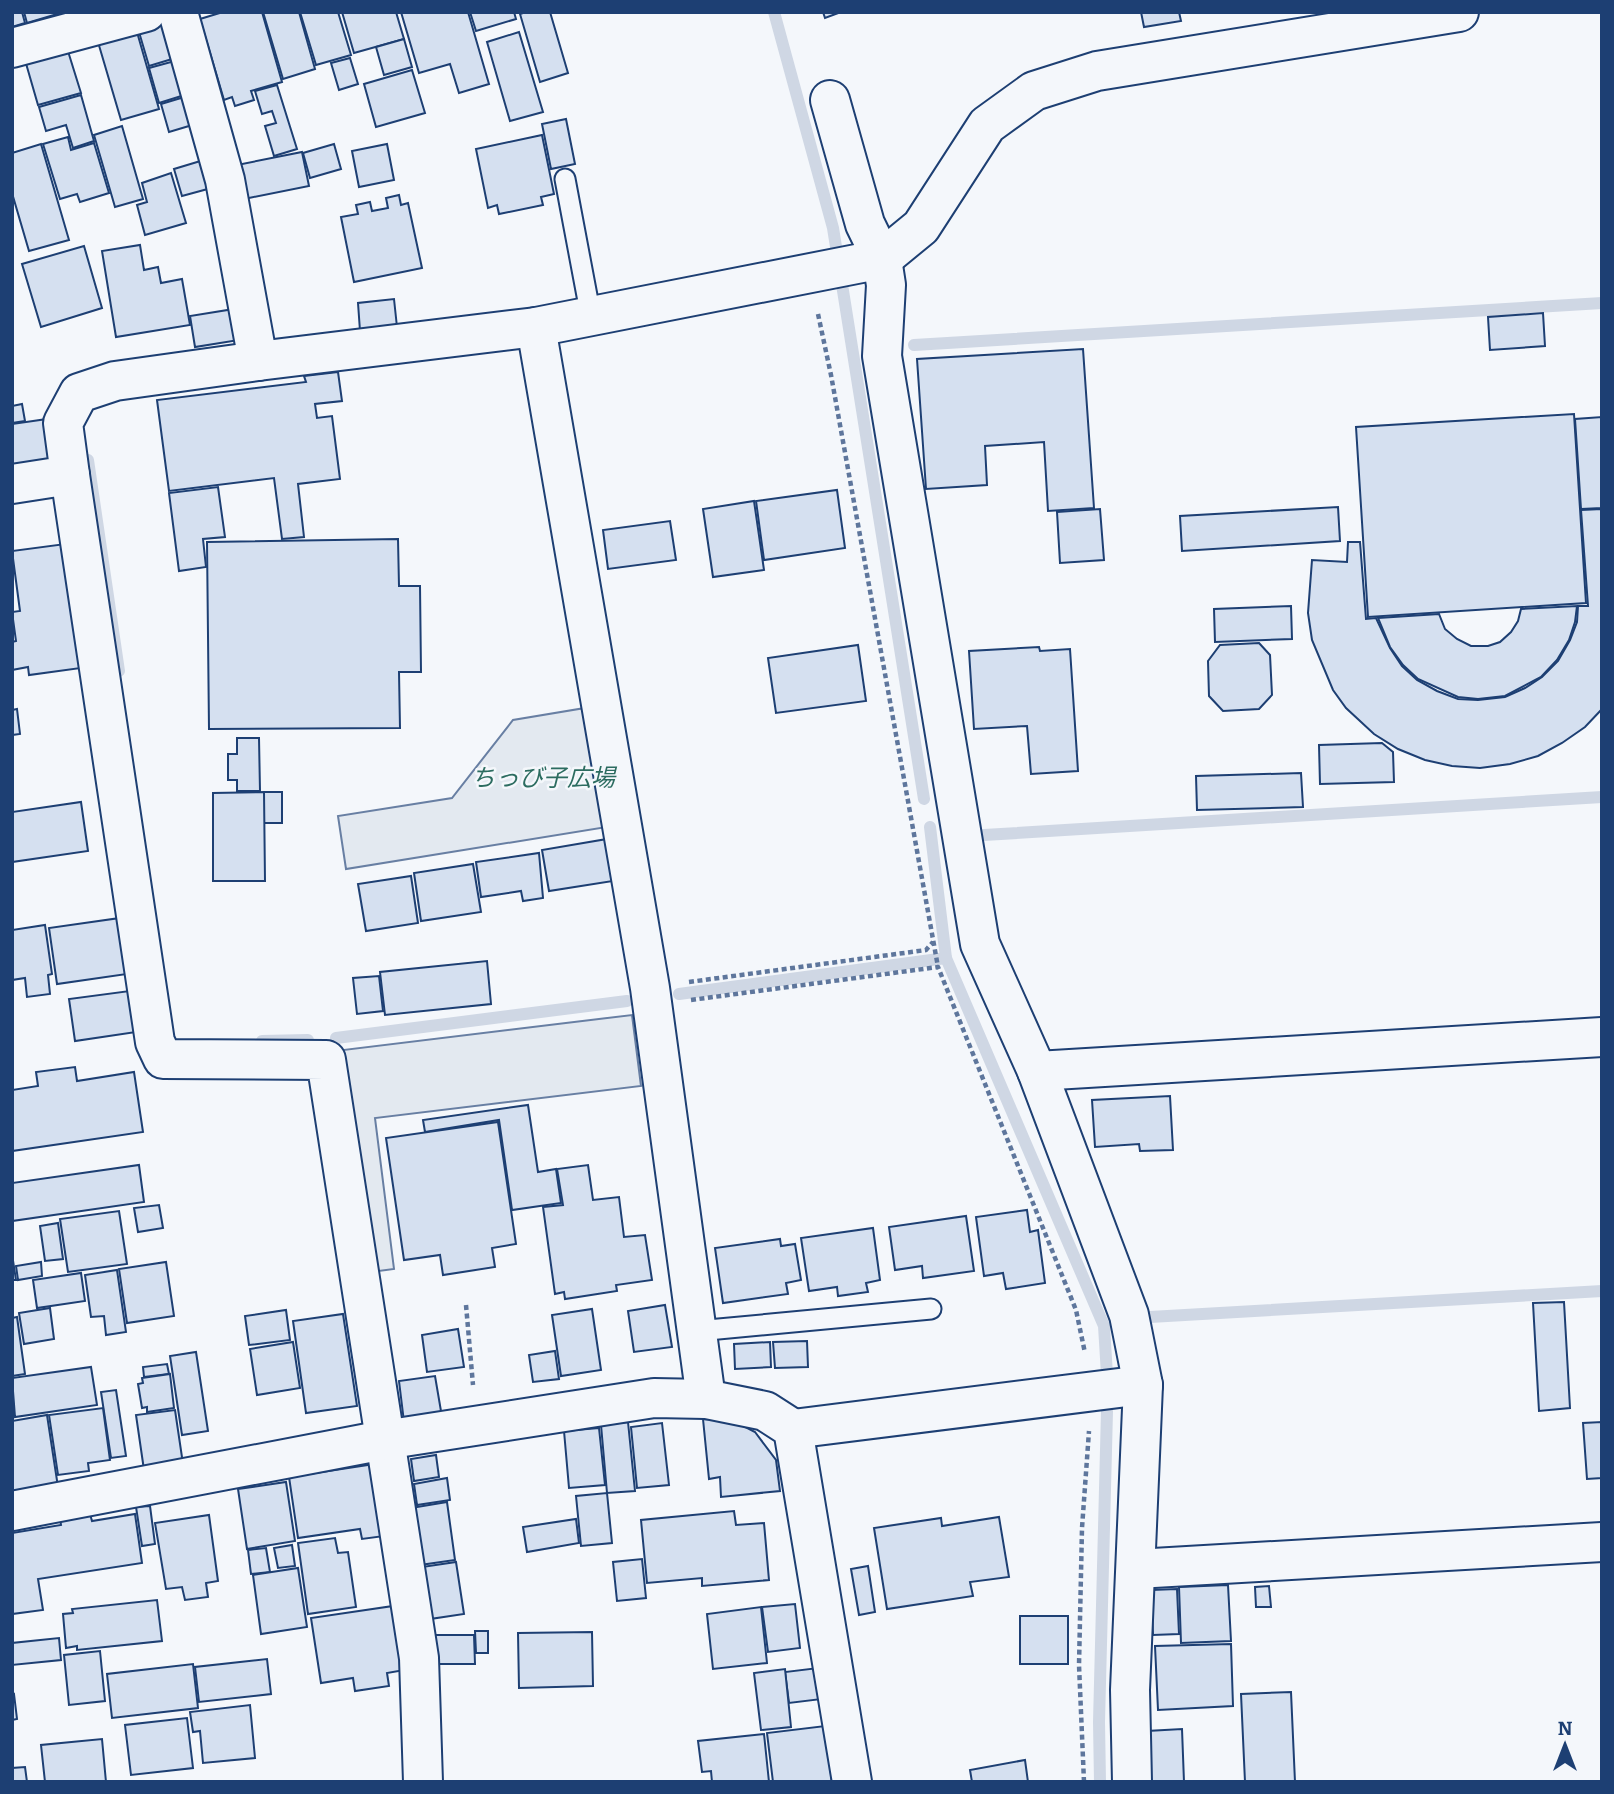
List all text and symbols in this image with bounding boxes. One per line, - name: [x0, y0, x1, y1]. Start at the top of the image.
- park label: ちっび子広場: [471, 764, 618, 792]
- north arrow: [1530, 1710, 1600, 1780]
- text: N: [1558, 1717, 1573, 1740]

